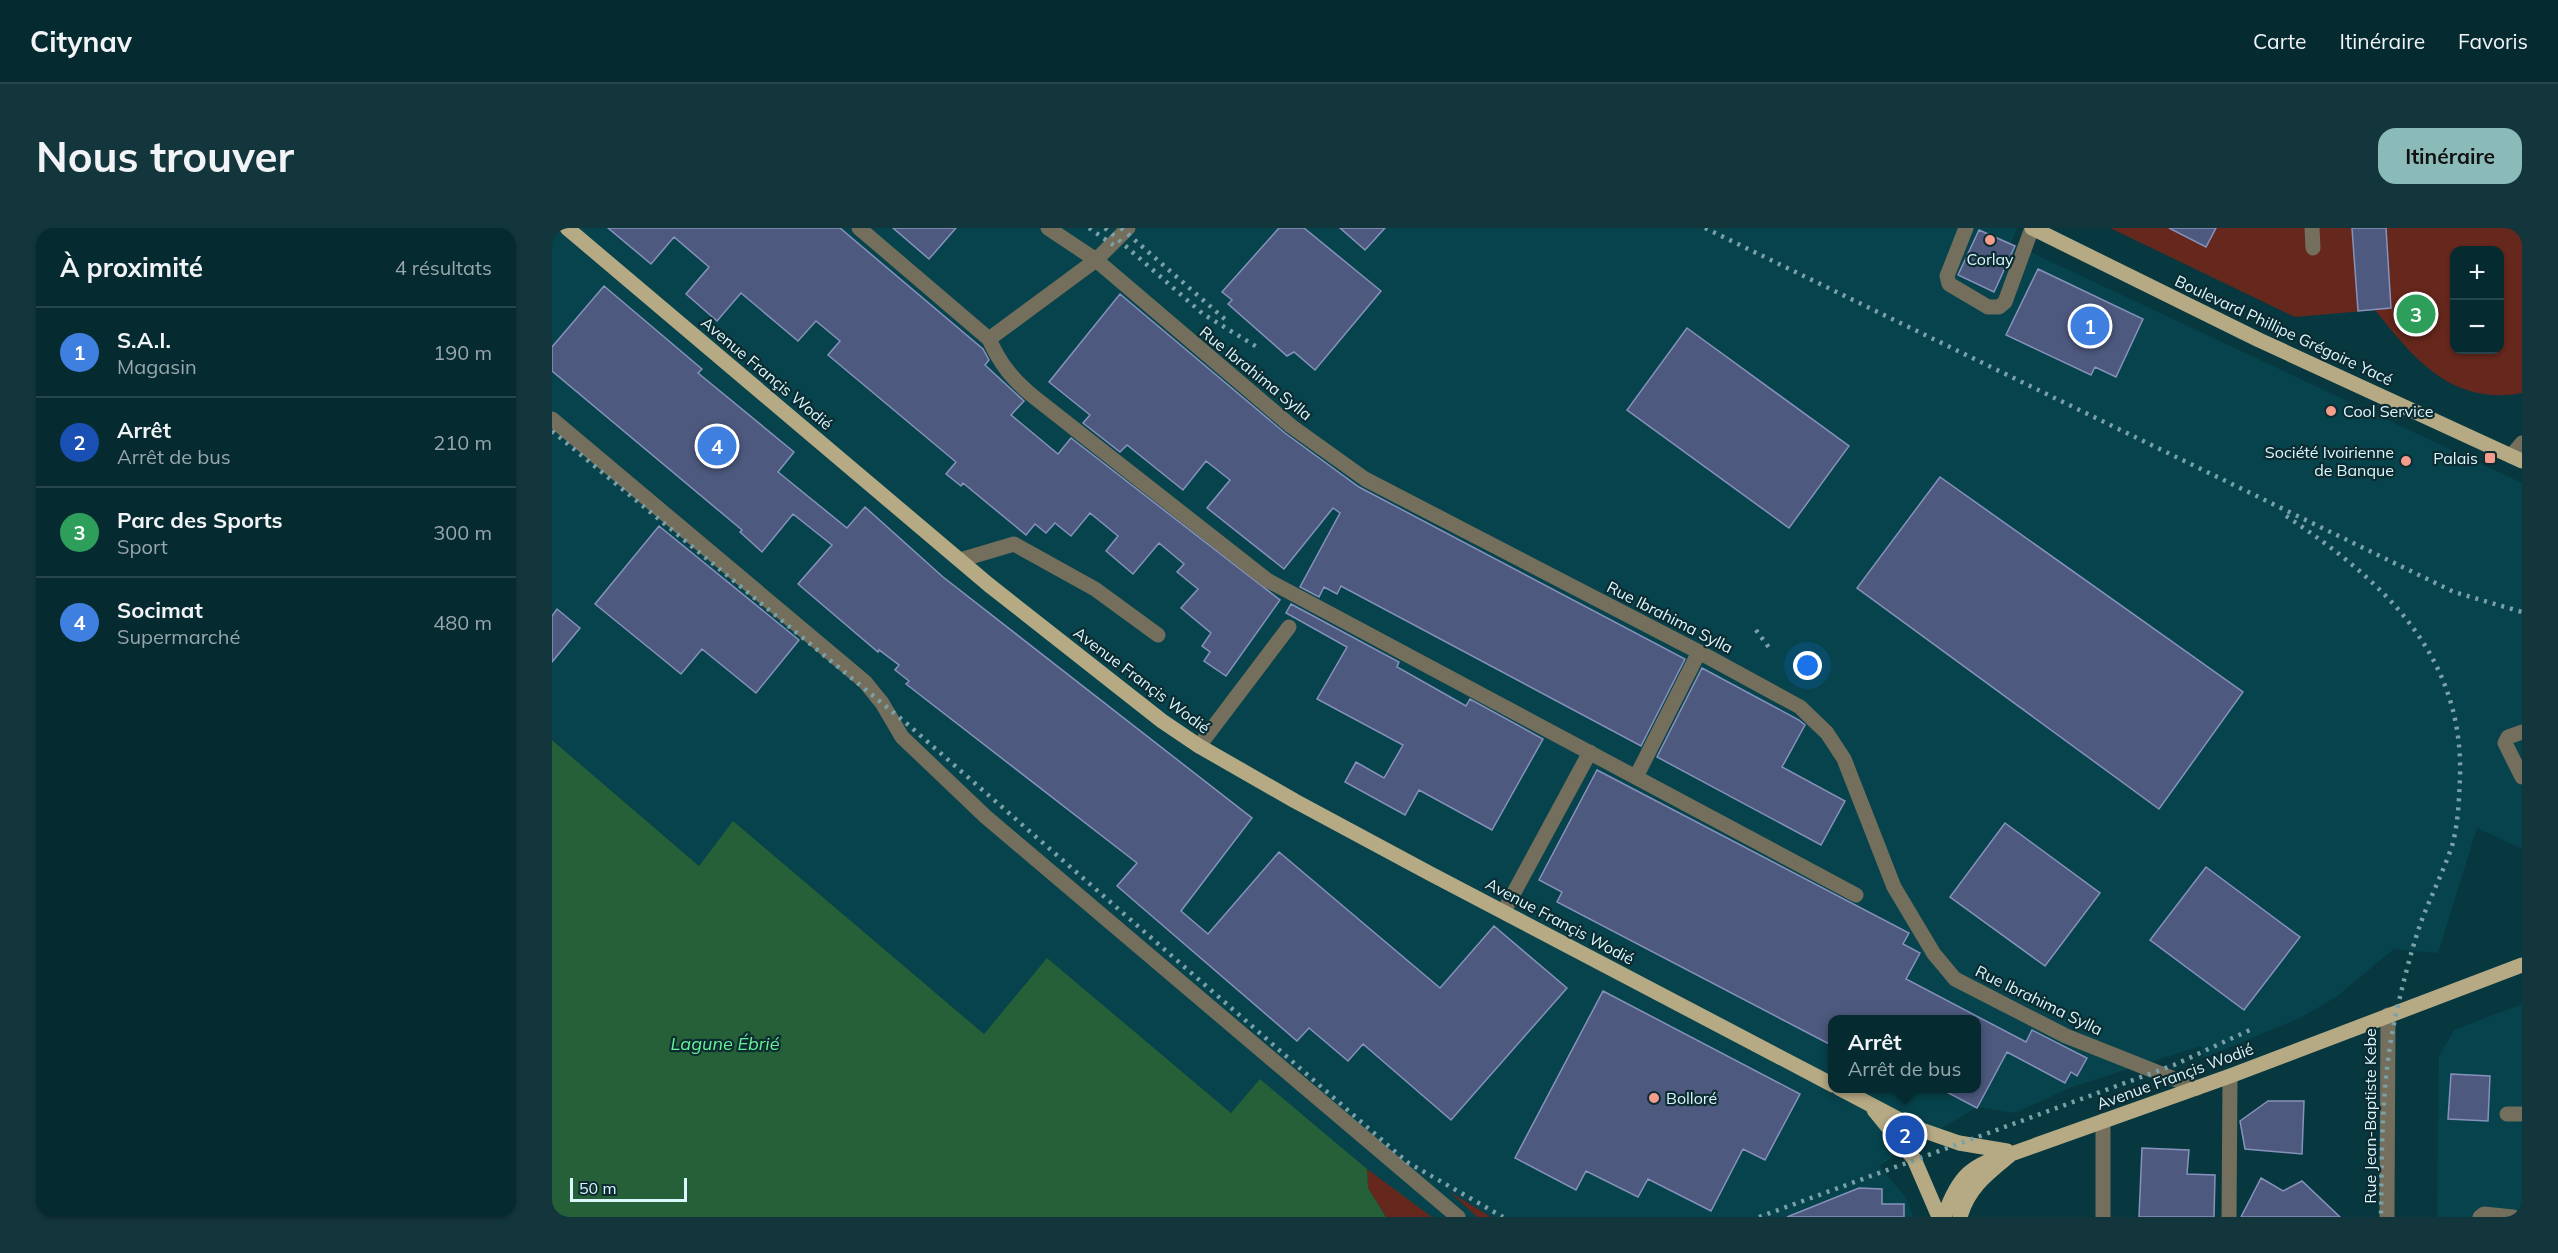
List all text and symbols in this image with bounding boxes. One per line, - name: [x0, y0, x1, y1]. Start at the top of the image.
- text: Citynav: [30, 24, 132, 59]
- text: Carte: [2253, 28, 2307, 54]
- text: Itinéraire: [2340, 28, 2425, 54]
- text: Favoris: [2458, 28, 2528, 54]
- button: Itinéraire: [2378, 128, 2522, 184]
- text: Nous trouver: [36, 130, 294, 183]
- marker: Corlay: [1983, 233, 1997, 247]
- map controls: [2450, 246, 2504, 354]
- button: +: [2450, 246, 2504, 300]
- place label: Corlay: [1966, 249, 2014, 269]
- text: À proximité: [60, 251, 203, 284]
- text: 4 résultats: [395, 255, 492, 280]
- street label: Boulevard Phillipe Grégoire Yacé: [2172, 271, 2396, 389]
- pin: 3: [2396, 292, 2436, 337]
- button: −: [2450, 300, 2504, 354]
- pin: 1: [2070, 304, 2110, 348]
- street label: Avenue Françis Wodié: [697, 312, 837, 434]
- street label: Rue Ibrahima Sylla: [1196, 322, 1316, 424]
- text: S.A.I.: [117, 326, 171, 354]
- text: 1: [74, 340, 86, 365]
- text: 190 m: [433, 340, 492, 365]
- text: Magasin: [117, 354, 197, 379]
- place label: Cool Service: [2343, 401, 2433, 421]
- marker: Cool Service: [2324, 404, 2338, 418]
- text: Arrêt: [117, 416, 171, 444]
- pin: 4: [698, 424, 736, 468]
- text: 2: [74, 430, 86, 455]
- text: 210 m: [433, 430, 492, 455]
- place label: Société Ivoirienne de Banque: [2265, 442, 2394, 480]
- text: Arrêt de bus: [117, 444, 231, 469]
- place label: Palais: [2433, 448, 2478, 468]
- marker: Palais: [2483, 451, 2497, 465]
- marker: Société Ivoirienne de Banque: [2399, 454, 2413, 468]
- text: Parc des Sports: [117, 506, 283, 534]
- text: 3: [74, 520, 86, 545]
- text: 300 m: [433, 520, 492, 545]
- text: Sport: [117, 534, 168, 559]
- street label: Rue Ibrahima Sylla: [1604, 577, 1736, 657]
- text: Socimat: [117, 596, 203, 624]
- text: 4: [74, 610, 86, 635]
- text: 480 m: [433, 610, 492, 635]
- street label: Avenue Françis Wodié: [1070, 622, 1214, 738]
- text: Supermarché: [117, 624, 240, 649]
- your location: [1793, 651, 1822, 680]
- street label: Avenue Françis Wodié: [1482, 873, 1638, 969]
- street label: Rue Ibrahima Sylla: [1972, 961, 2106, 1039]
- popup: [1828, 1015, 1981, 1093]
- text: Arrêt: [1848, 1028, 1902, 1056]
- street label: Rue Jean-Baptiste Kebe: [2360, 1028, 2380, 1204]
- water label: Lagune Ébrié: [671, 1032, 780, 1055]
- street label: Avenue Françis Wodié: [2094, 1038, 2256, 1114]
- text: Arrêt de bus: [1848, 1056, 1961, 1081]
- place label: Bolloré: [1666, 1088, 1717, 1108]
- marker: Bolloré: [1647, 1091, 1661, 1105]
- pin: 2: [1886, 1112, 1924, 1158]
- scale bar: [570, 1175, 687, 1202]
- text: 50 m: [579, 1178, 616, 1198]

